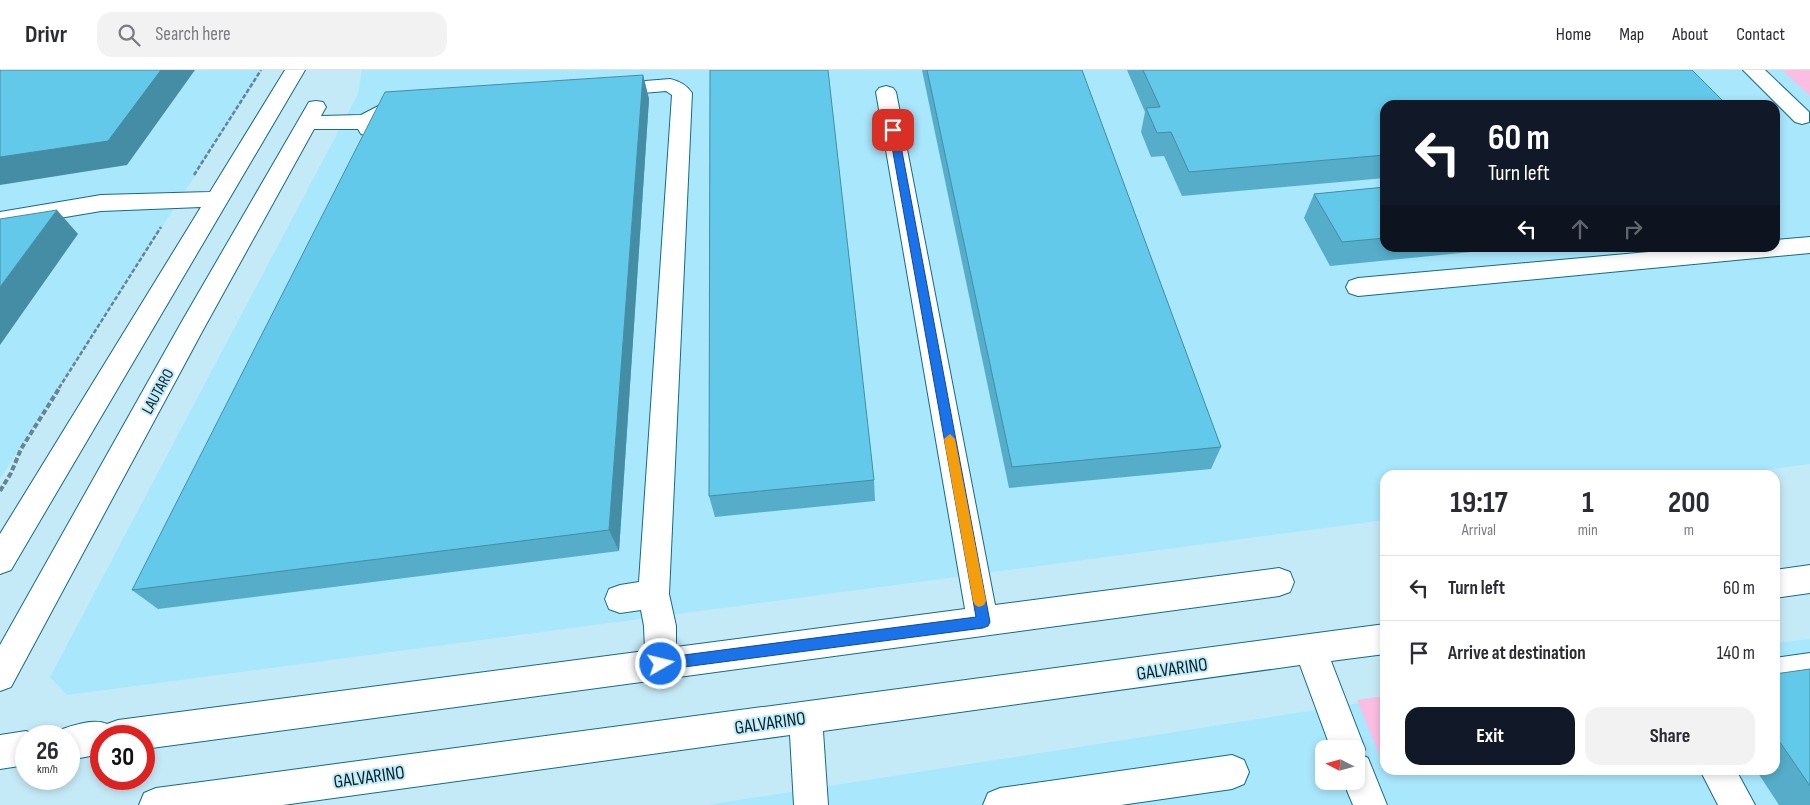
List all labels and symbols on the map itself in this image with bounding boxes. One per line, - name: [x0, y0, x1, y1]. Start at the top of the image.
- pin: [872, 109, 914, 151]
- street label: LAUTARO: [138, 366, 178, 418]
- position arrow: [634, 637, 686, 689]
- street label: GALVARINO: [1135, 653, 1209, 686]
- street label: GALVARINO: [733, 707, 807, 740]
- speed limit sign: 30: [90, 725, 155, 790]
- north arrow: [1315, 740, 1365, 790]
- street label: GALVARINO: [332, 761, 406, 794]

